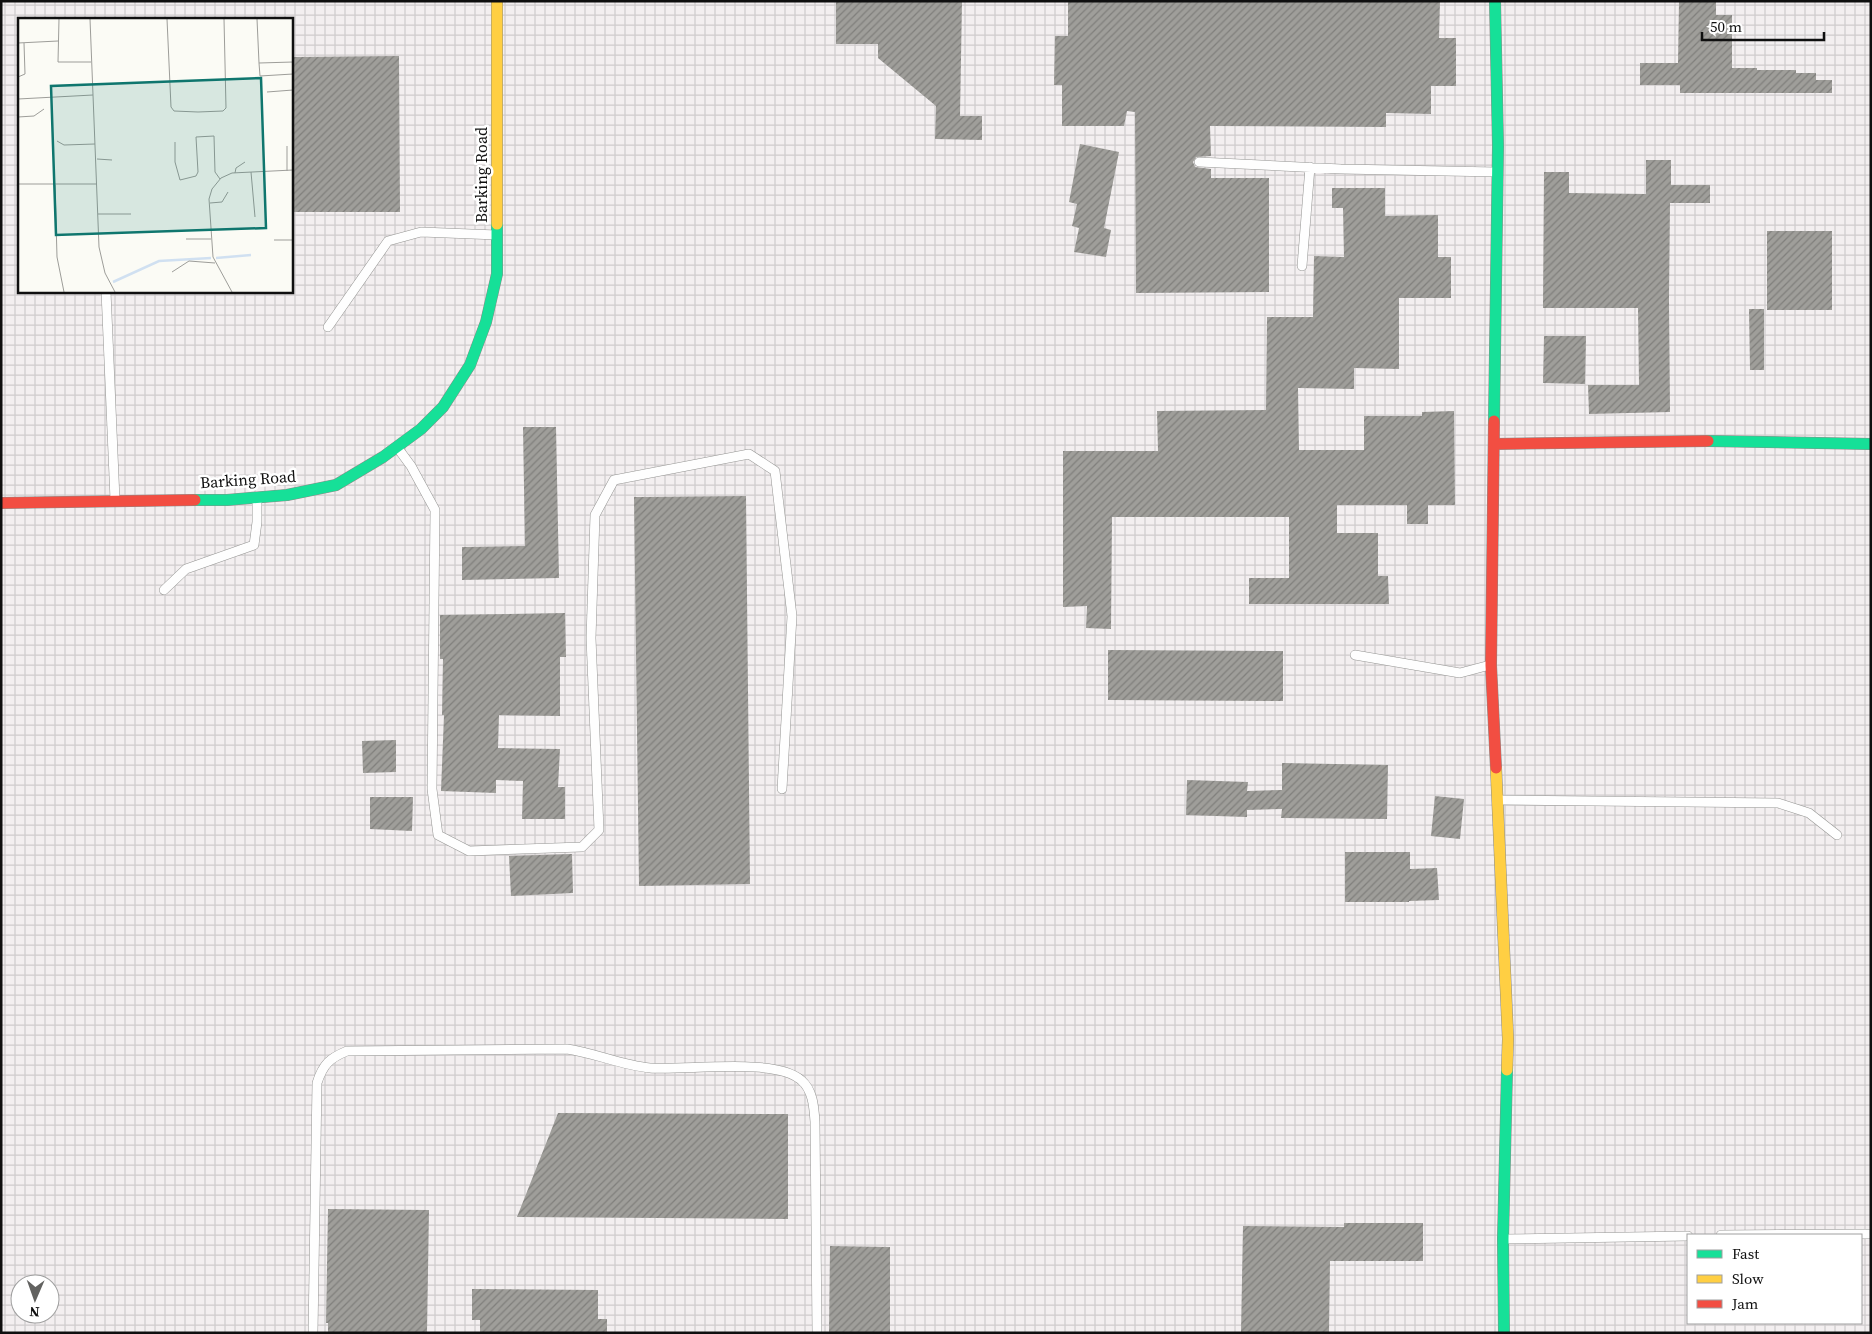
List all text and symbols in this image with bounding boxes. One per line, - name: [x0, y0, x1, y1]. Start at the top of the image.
- scale bar: [1702, 10, 1824, 42]
- text: 50 m: [1710, 16, 1742, 37]
- inset map: [18, 18, 292, 292]
- street label: Barking Road: [470, 127, 492, 223]
- street label: Barking Road: [199, 465, 297, 493]
- legend: [1687, 1234, 1862, 1324]
- text: Fast: [1732, 1243, 1759, 1264]
- text: Slow: [1732, 1268, 1764, 1289]
- north arrow: [10, 1274, 60, 1324]
- text: Jam: [1731, 1293, 1759, 1314]
- text: N: [29, 1302, 40, 1322]

